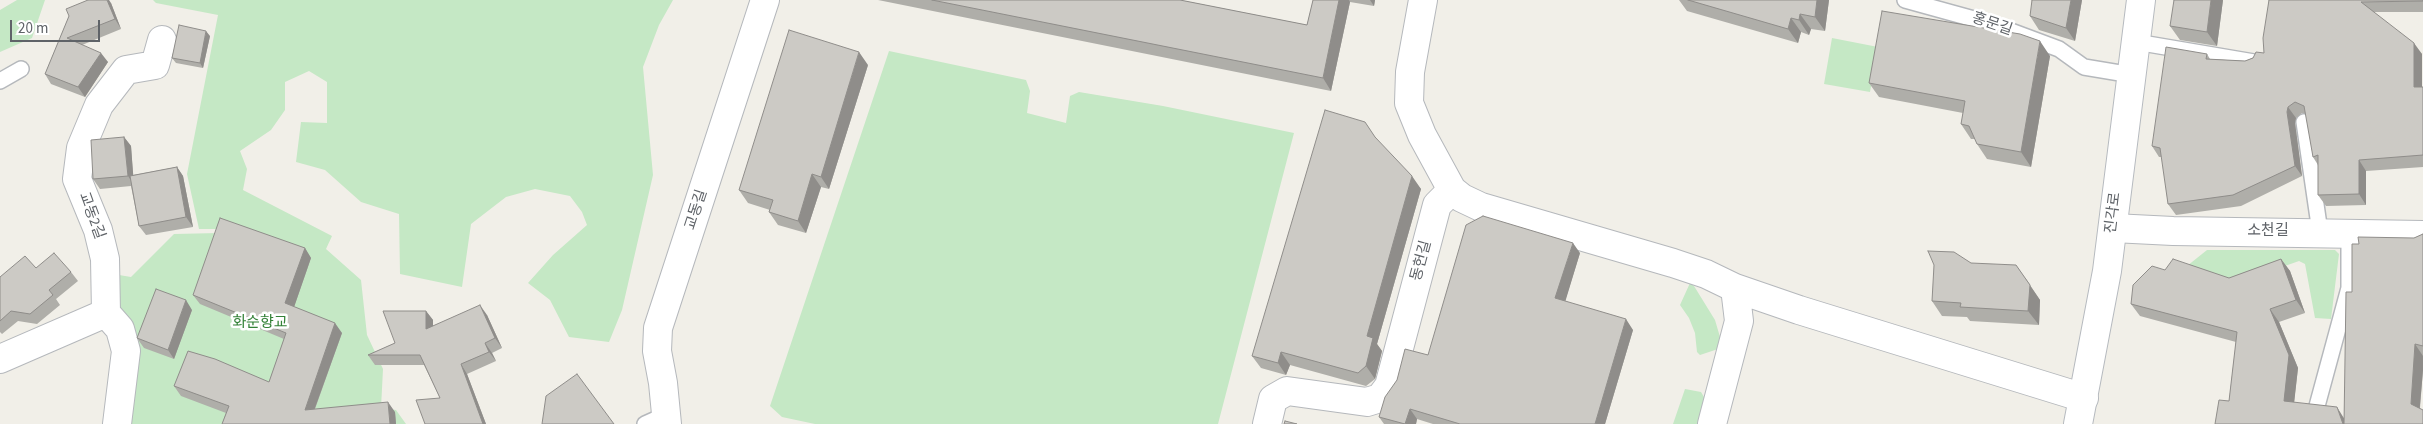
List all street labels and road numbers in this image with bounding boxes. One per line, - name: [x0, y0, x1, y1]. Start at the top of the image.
- street label: 홍문길: [1969, 10, 2015, 40]
- street label: 교동길: [682, 188, 712, 232]
- street label: 교동2길: [74, 190, 108, 242]
- street label: 진각로: [2103, 191, 2125, 235]
- street label: 소천길: [2247, 223, 2289, 241]
- street label: 동헌길: [1408, 239, 1436, 283]

